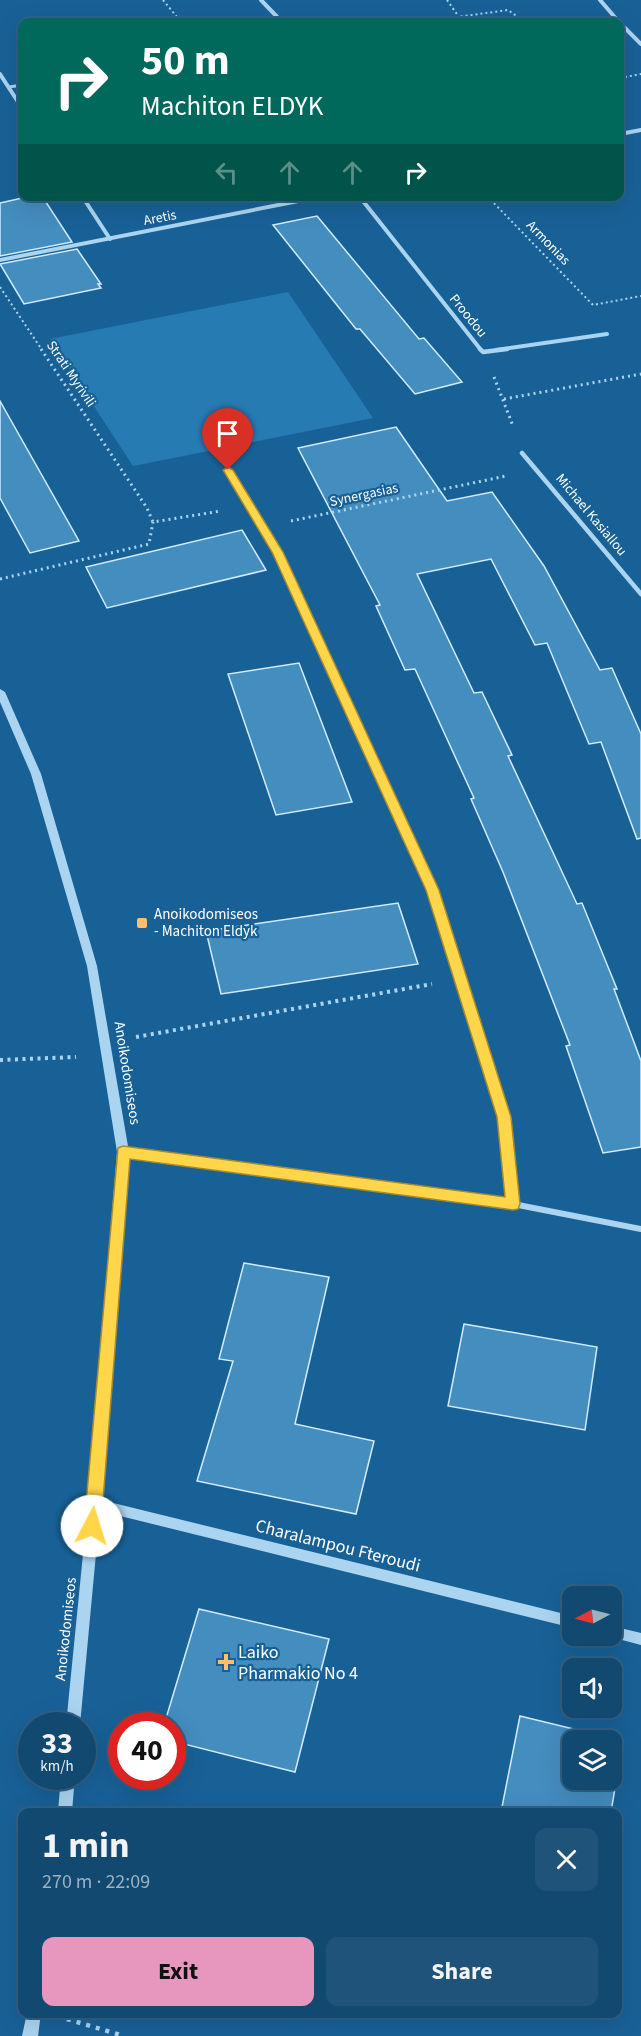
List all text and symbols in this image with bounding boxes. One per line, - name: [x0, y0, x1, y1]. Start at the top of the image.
- text: 50 m: [141, 31, 230, 91]
- icon: right: [42, 42, 120, 120]
- text: Machiton ELDYK: [141, 87, 323, 126]
- icon: left: [210, 156, 243, 189]
- icon: ahead: [273, 156, 306, 189]
- icon: ahead: [336, 156, 369, 189]
- icon: right: [399, 156, 432, 189]
- street label: Aretis: [142, 205, 178, 231]
- street label: Armonias: [521, 216, 575, 270]
- street label: Proodou: [444, 290, 492, 342]
- street label: Strati Myrivili: [41, 337, 101, 411]
- pin: [202, 408, 253, 470]
- icon: arrive: [211, 417, 244, 450]
- street label: Michael Kasiallou: [551, 470, 631, 560]
- street label: Synergasias: [328, 478, 400, 512]
- place label: Anoikodomiseos - Machiton Eldyk: [154, 904, 258, 942]
- marker: Anoikodomiseos - Machiton Eldyk: [135, 916, 149, 930]
- street label: Anoikodomiseos: [108, 1020, 146, 1126]
- position arrow: [60, 1494, 124, 1558]
- street label: Charalampou Fteroudi: [253, 1513, 423, 1579]
- street label: Anoikodomiseos: [50, 1576, 82, 1682]
- north arrow: [562, 1586, 622, 1646]
- map controls: [562, 1586, 622, 1790]
- place label: Laiko Pharmakio No 4: [238, 1640, 358, 1686]
- marker: Laiko Pharmakio No 4: [219, 1655, 233, 1669]
- button: sound: [562, 1658, 622, 1718]
- speed limit sign: 40: [108, 1712, 186, 1790]
- text: 33: [41, 1722, 73, 1765]
- button: layers: [562, 1730, 622, 1790]
- text: km/h: [40, 1756, 74, 1777]
- text: 1 min: [42, 1820, 130, 1871]
- button: close: [535, 1828, 598, 1891]
- text: 270 m · 22:09: [42, 1868, 150, 1896]
- button: Exit: [42, 1937, 314, 2006]
- button: Share: [326, 1937, 598, 2006]

